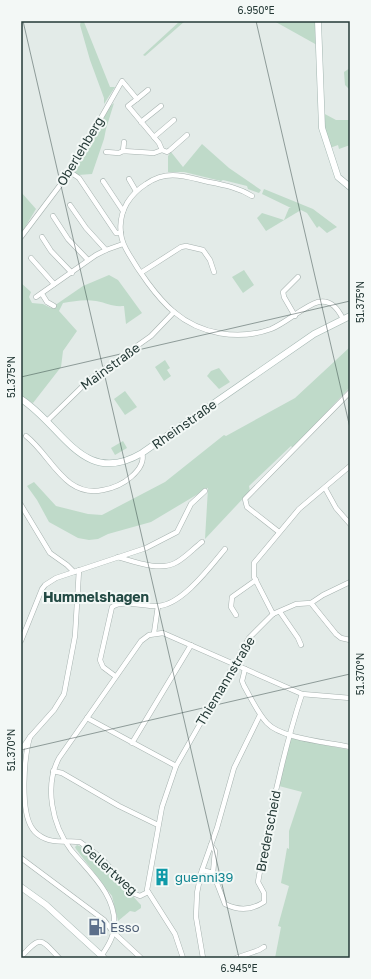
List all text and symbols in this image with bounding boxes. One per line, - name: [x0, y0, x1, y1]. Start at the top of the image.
- text: 6.950°E: [237, 4, 275, 16]
- street label: Oberlehberg: [53, 113, 107, 189]
- text: 51.375°N: [354, 281, 366, 323]
- street label: Mainstraße: [77, 339, 143, 393]
- text: 51.375°N: [5, 356, 17, 398]
- street label: Rheinstraße: [149, 396, 219, 452]
- district label: Hummelshagen: [43, 588, 149, 605]
- street label: Thiemannstraße: [192, 633, 258, 729]
- text: 51.370°N: [354, 653, 366, 695]
- text: 51.370°N: [5, 729, 17, 771]
- street label: Brederscheid: [252, 789, 284, 873]
- street label: Gellertweg: [79, 840, 141, 898]
- building icon: guenni39: [152, 867, 172, 887]
- place label: guenni39: [175, 869, 233, 885]
- fuel station icon: Esso: [87, 917, 107, 937]
- place label: Esso: [110, 919, 140, 935]
- text: 6.945°E: [221, 962, 258, 974]

